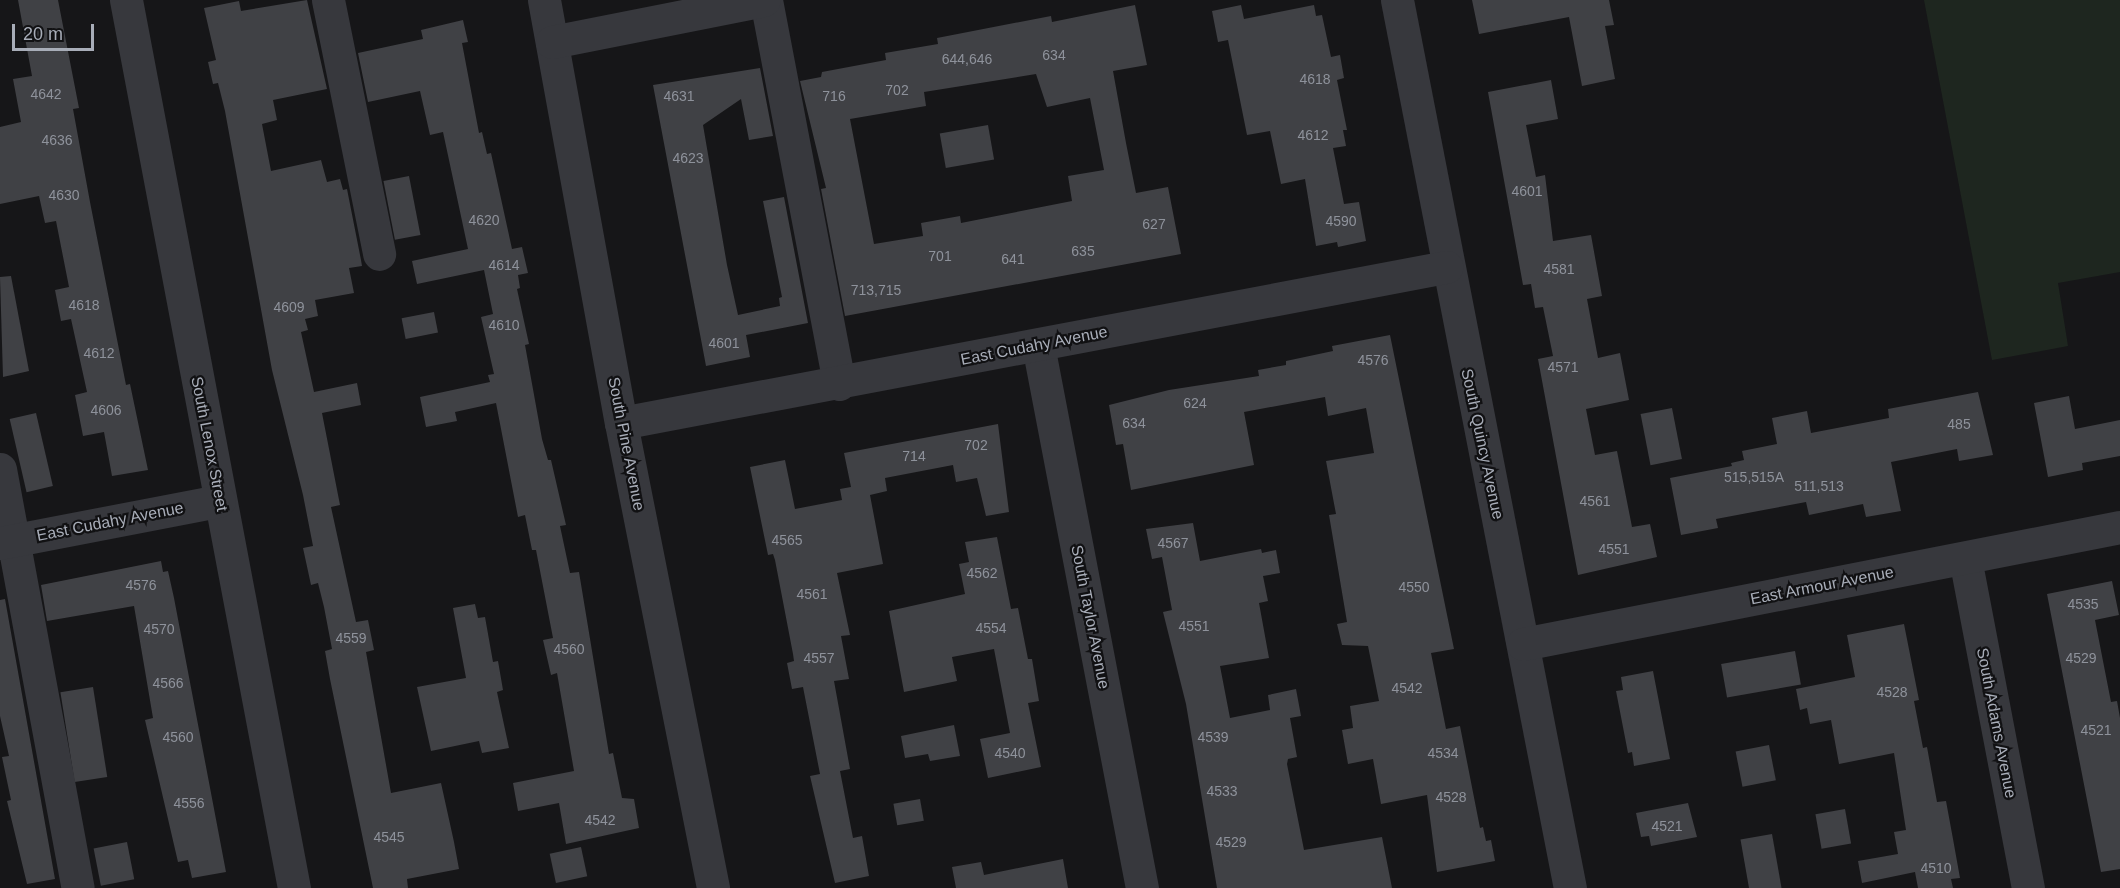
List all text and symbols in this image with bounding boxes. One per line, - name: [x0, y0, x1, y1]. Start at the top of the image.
- scale bar: [15, 12, 98, 50]
- text: 20 m: [23, 24, 63, 44]
- house number: 634: [1042, 47, 1066, 63]
- house number: 644,646: [942, 51, 992, 67]
- house number: 4618: [1299, 71, 1331, 87]
- house number: 702: [885, 82, 909, 98]
- house number: 4642: [30, 86, 62, 102]
- house number: 4631: [663, 88, 695, 104]
- house number: 716: [822, 88, 846, 104]
- house number: 4612: [1297, 127, 1329, 143]
- house number: 4636: [41, 132, 73, 148]
- house number: 4623: [672, 150, 704, 166]
- house number: 4601: [1511, 183, 1543, 199]
- house number: 4630: [48, 187, 80, 203]
- house number: 4620: [468, 212, 500, 228]
- house number: 4590: [1325, 213, 1357, 229]
- house number: 627: [1142, 216, 1166, 232]
- house number: 635: [1071, 243, 1095, 259]
- house number: 701: [928, 248, 952, 264]
- house number: 641: [1001, 251, 1025, 267]
- house number: 4614: [488, 257, 520, 273]
- house number: 4581: [1543, 261, 1575, 277]
- house number: 713,715: [851, 282, 901, 298]
- house number: 4618: [68, 297, 100, 313]
- house number: 4609: [273, 299, 305, 315]
- house number: 4610: [488, 317, 520, 333]
- street label: East Cudahy Avenue: [959, 322, 1109, 370]
- house number: 4601: [708, 335, 740, 351]
- house number: 4612: [83, 345, 115, 361]
- house number: 4576: [1357, 352, 1389, 368]
- house number: 4571: [1547, 359, 1579, 375]
- street label: South Quincy Avenue: [1457, 366, 1507, 522]
- street label: South Lenox Street: [187, 375, 231, 513]
- street label: South Pine Avenue: [604, 375, 648, 513]
- house number: 624: [1183, 395, 1207, 411]
- house number: 4606: [90, 402, 122, 418]
- house number: 634: [1122, 415, 1146, 431]
- house number: 485: [1947, 416, 1971, 432]
- house number: 702: [964, 437, 988, 453]
- house number: 714: [902, 448, 926, 464]
- house number: 515,515A: [1724, 469, 1784, 485]
- house number: 511,513: [1794, 478, 1844, 494]
- house number: 4561: [1579, 493, 1611, 509]
- street label: East Cudahy Avenue: [35, 498, 185, 546]
- house number: 4565: [771, 532, 803, 548]
- house number: 4567: [1157, 535, 1189, 551]
- house number: 4551: [1598, 541, 1630, 557]
- street label: South Taylor Avenue: [1067, 543, 1113, 691]
- street label: East Armour Avenue: [1748, 563, 1896, 609]
- house number: 4562: [966, 565, 998, 581]
- house number: 4576: [125, 577, 157, 593]
- house number: 4550: [1398, 579, 1430, 595]
- house number: 4561: [796, 586, 828, 602]
- house number: 4535: [2067, 596, 2099, 612]
- house number: 4551: [1178, 618, 1210, 634]
- house number: 4554: [975, 620, 1007, 636]
- house number: 4570: [143, 621, 175, 637]
- house number: 4559: [335, 630, 367, 646]
- house number: 4560: [553, 641, 585, 657]
- street label: South Adams Avenue: [1972, 645, 2020, 801]
- house number: 4557: [803, 650, 835, 666]
- house number: 4529: [2065, 650, 2097, 666]
- house number: 4566: [152, 675, 184, 691]
- house number: 4542: [1391, 680, 1423, 696]
- house number: 4528: [1876, 684, 1908, 700]
- house number: 4521: [2080, 722, 2112, 738]
- house number: 4560: [162, 729, 194, 745]
- house number: 4539: [1197, 729, 1229, 745]
- house number: 4540: [994, 745, 1026, 761]
- house number: 4534: [1427, 745, 1459, 761]
- house number: 4533: [1206, 783, 1238, 799]
- house number: 4528: [1435, 789, 1467, 805]
- house number: 4556: [173, 795, 205, 811]
- house number: 4542: [584, 812, 616, 828]
- house number: 4521: [1651, 818, 1683, 834]
- house number: 4545: [373, 829, 405, 845]
- house number: 4529: [1215, 834, 1247, 850]
- house number: 4510: [1920, 860, 1952, 876]

